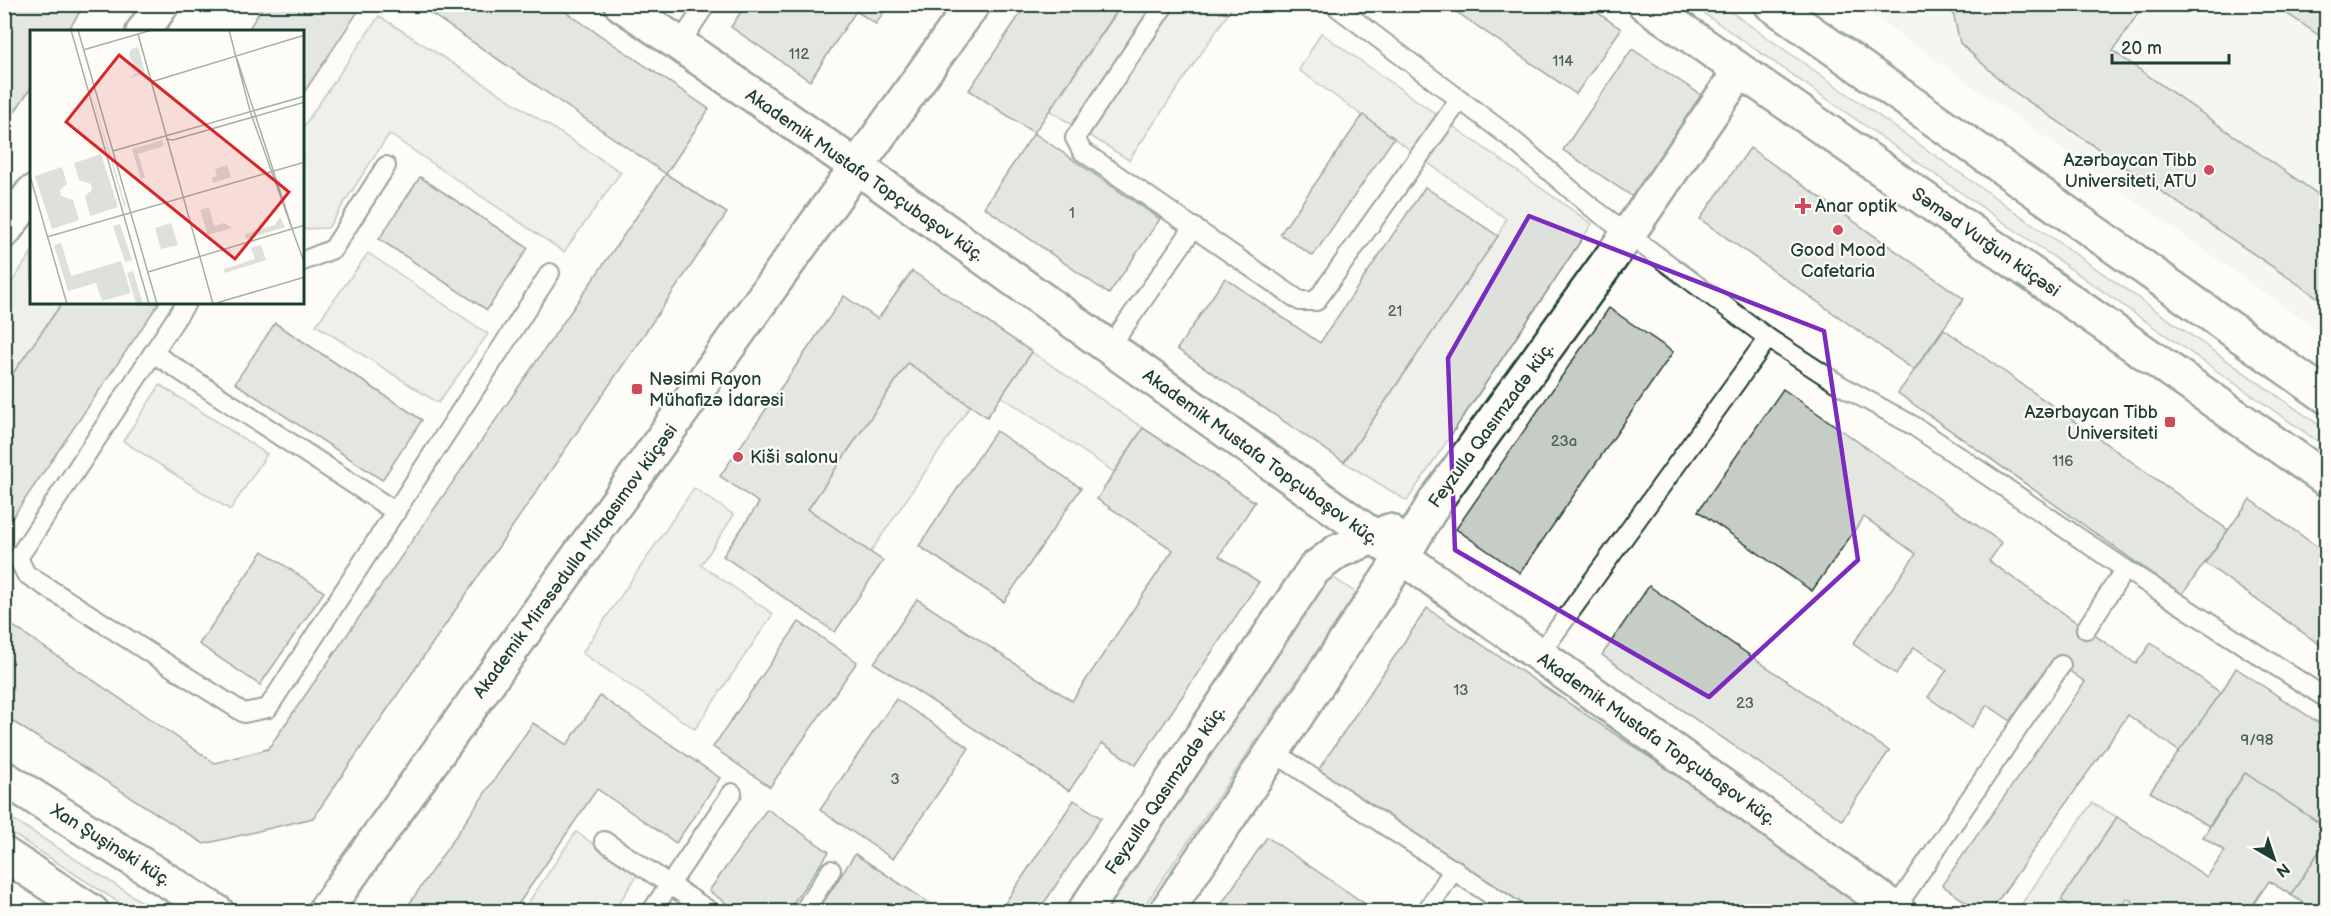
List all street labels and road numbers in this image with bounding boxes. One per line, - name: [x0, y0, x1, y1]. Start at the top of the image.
- street label: Akademik Mustafa Topçubaşov küç.: [741, 85, 988, 266]
- street label: Səməd Vurğun küçəsi: [1908, 183, 2064, 301]
- street label: Feyzulla Qasımzadə küç.: [1424, 339, 1558, 512]
- street label: Akademik Mustafa Topçubaşov küç.: [1139, 365, 1383, 550]
- street label: Akademik Mirəsədulla Mirqasımov küçəsi: [469, 420, 682, 702]
- street label: Akademik Mustafa Topçubaşov küç.: [1533, 649, 1780, 830]
- street label: Feyzulla Qasımzadə küç.: [1101, 702, 1230, 879]
- street label: Xan Şuşinski küç.: [46, 799, 175, 891]

